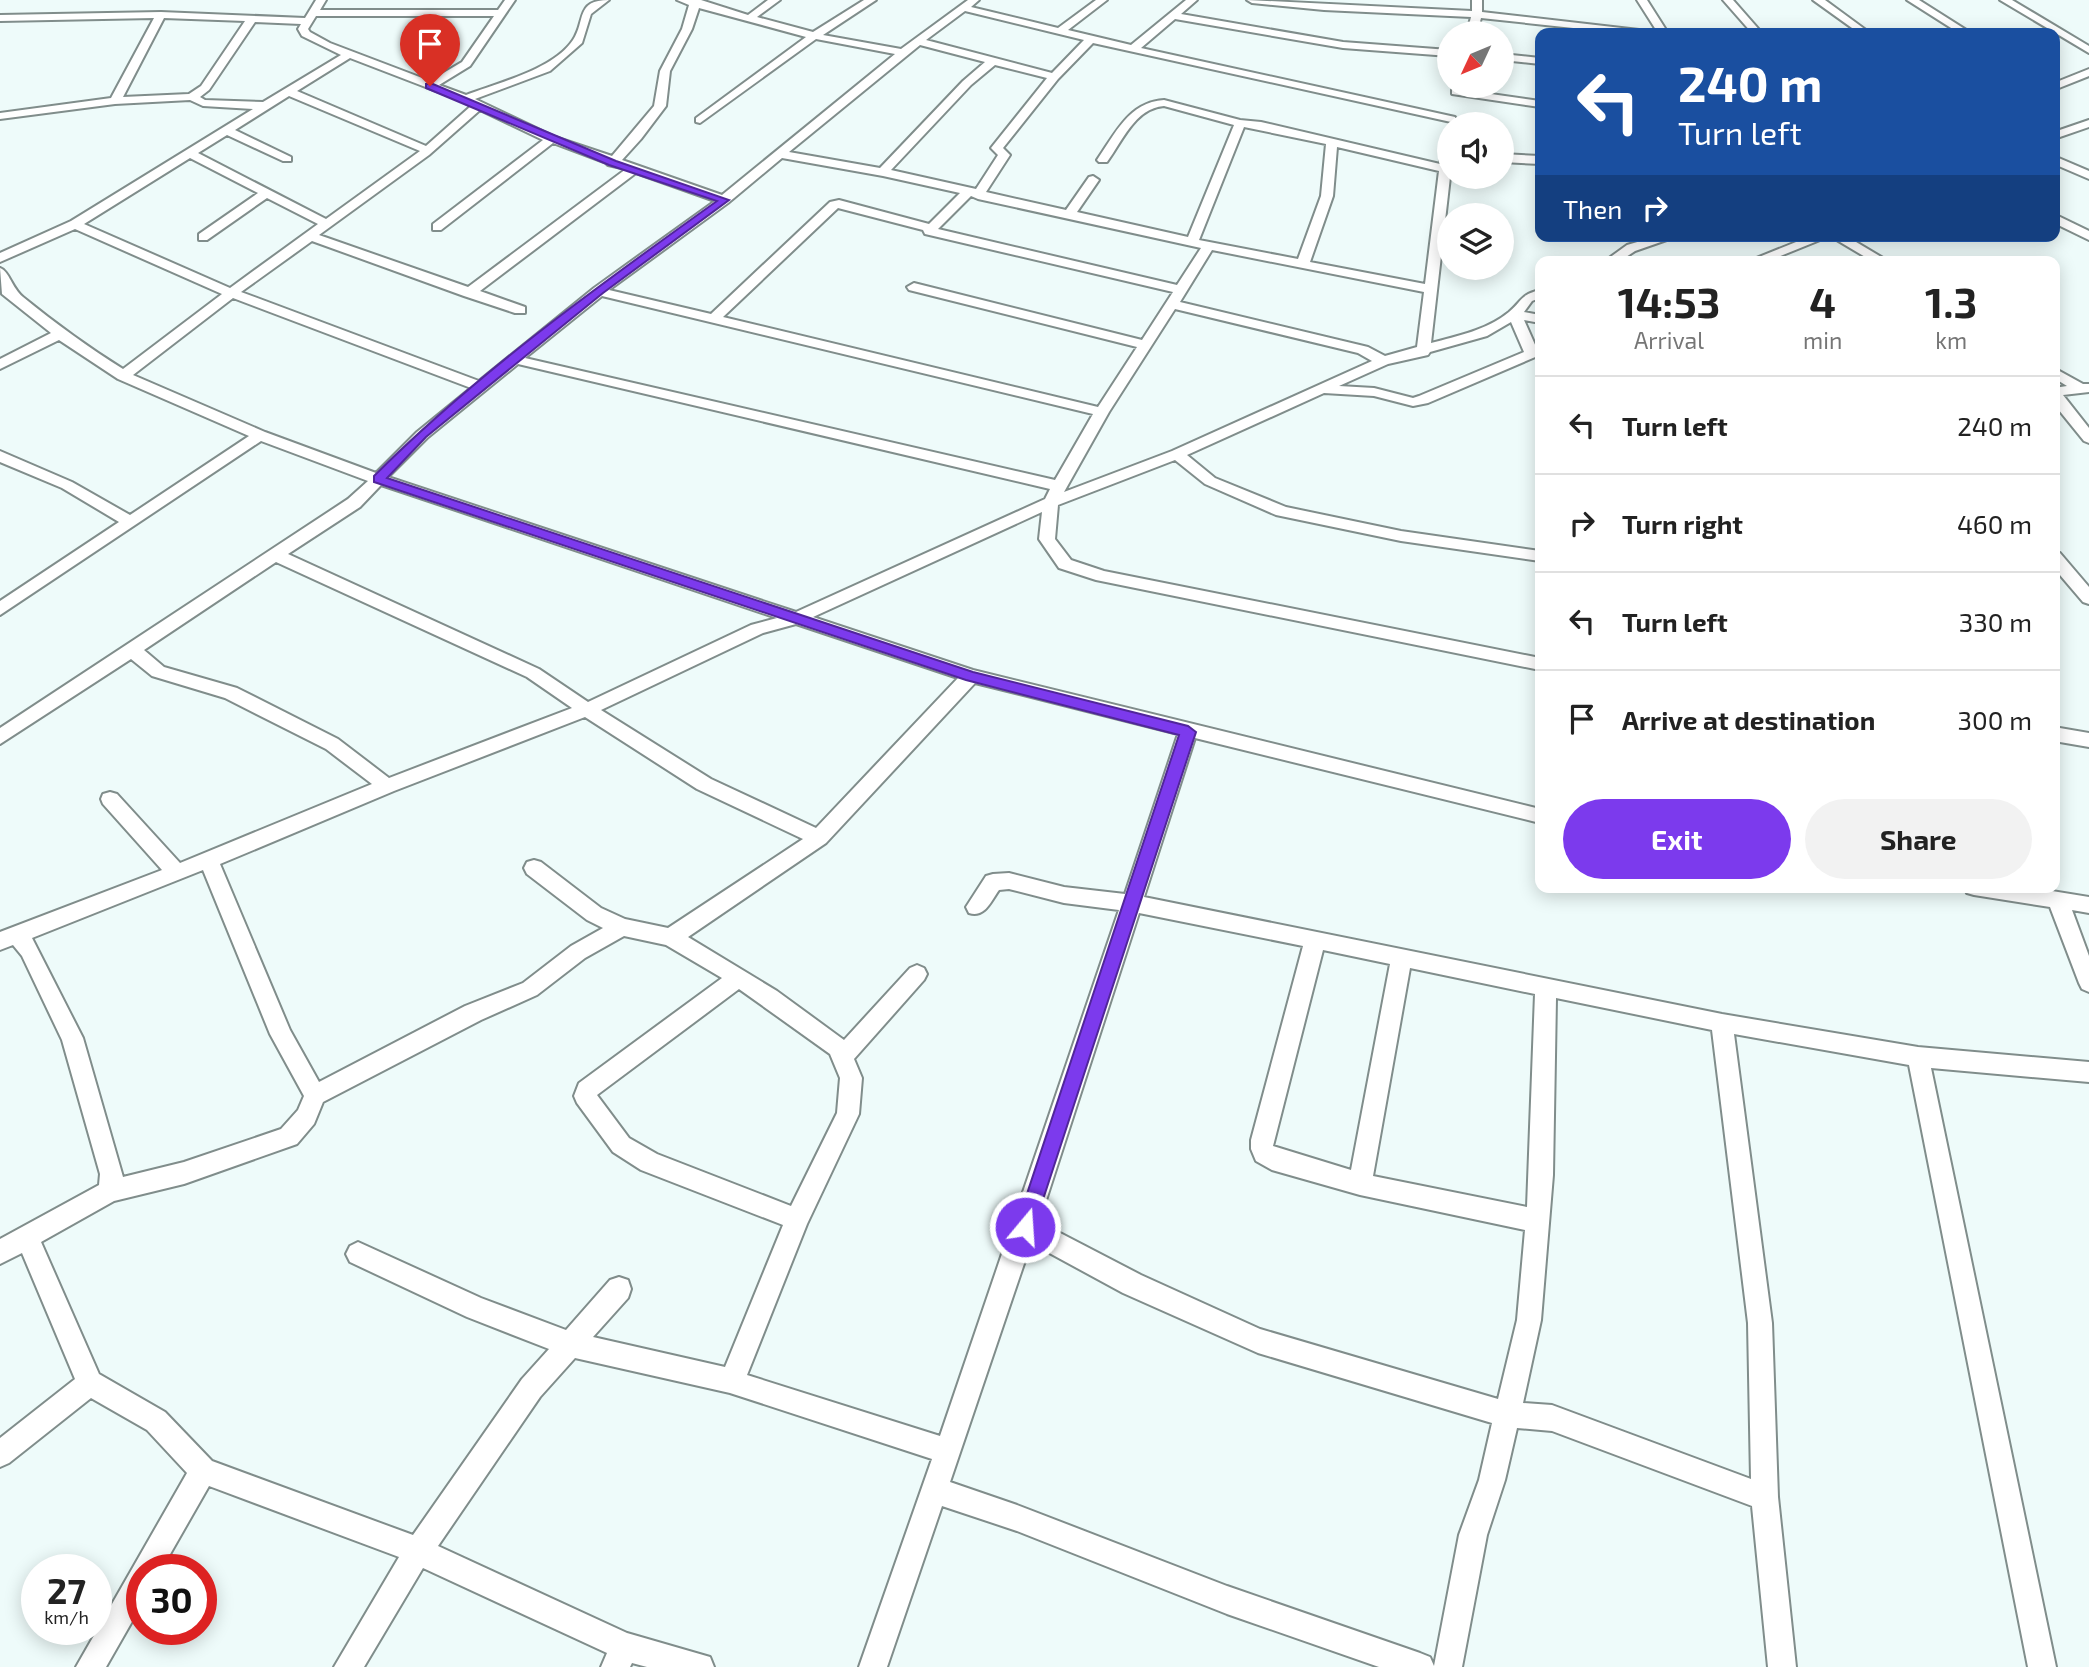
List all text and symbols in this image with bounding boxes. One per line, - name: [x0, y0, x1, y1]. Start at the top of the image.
- pin: [400, 14, 460, 86]
- north arrow: [1437, 21, 1514, 98]
- map controls: [1437, 21, 1514, 280]
- icon: arrive: [411, 25, 449, 63]
- text: 240 m: [1678, 53, 1822, 112]
- icon: left: [1563, 56, 1654, 147]
- button: sound: [1437, 112, 1514, 189]
- text: Turn left: [1678, 113, 1802, 151]
- icon: right: [1636, 189, 1674, 227]
- text: Then: [1563, 193, 1622, 224]
- button: layers: [1437, 203, 1514, 280]
- text: 14:53: [1618, 276, 1720, 326]
- text: 4: [1809, 276, 1836, 326]
- text: 1.3: [1925, 276, 1977, 326]
- text: Arrival: [1634, 326, 1704, 354]
- text: min: [1803, 326, 1842, 354]
- text: km: [1935, 326, 1967, 354]
- icon: left: [1563, 406, 1601, 444]
- text: Turn left: [1622, 410, 1728, 441]
- text: 240 m: [1957, 410, 2032, 441]
- icon: right: [1563, 504, 1601, 542]
- text: Turn right: [1622, 508, 1743, 539]
- text: 460 m: [1957, 508, 2032, 539]
- icon: left: [1563, 602, 1601, 640]
- text: Turn left: [1622, 606, 1728, 637]
- text: 330 m: [1959, 606, 2032, 637]
- icon: arrive: [1563, 700, 1601, 738]
- text: Arrive at destination: [1622, 704, 1875, 735]
- text: 300 m: [1958, 704, 2032, 735]
- button: Exit: [1563, 799, 1791, 879]
- button: Share: [1805, 799, 2032, 879]
- position arrow: [988, 1190, 1062, 1264]
- speed limit sign: 30: [126, 1554, 217, 1645]
- text: 27: [47, 1569, 86, 1611]
- text: km/h: [44, 1606, 89, 1628]

